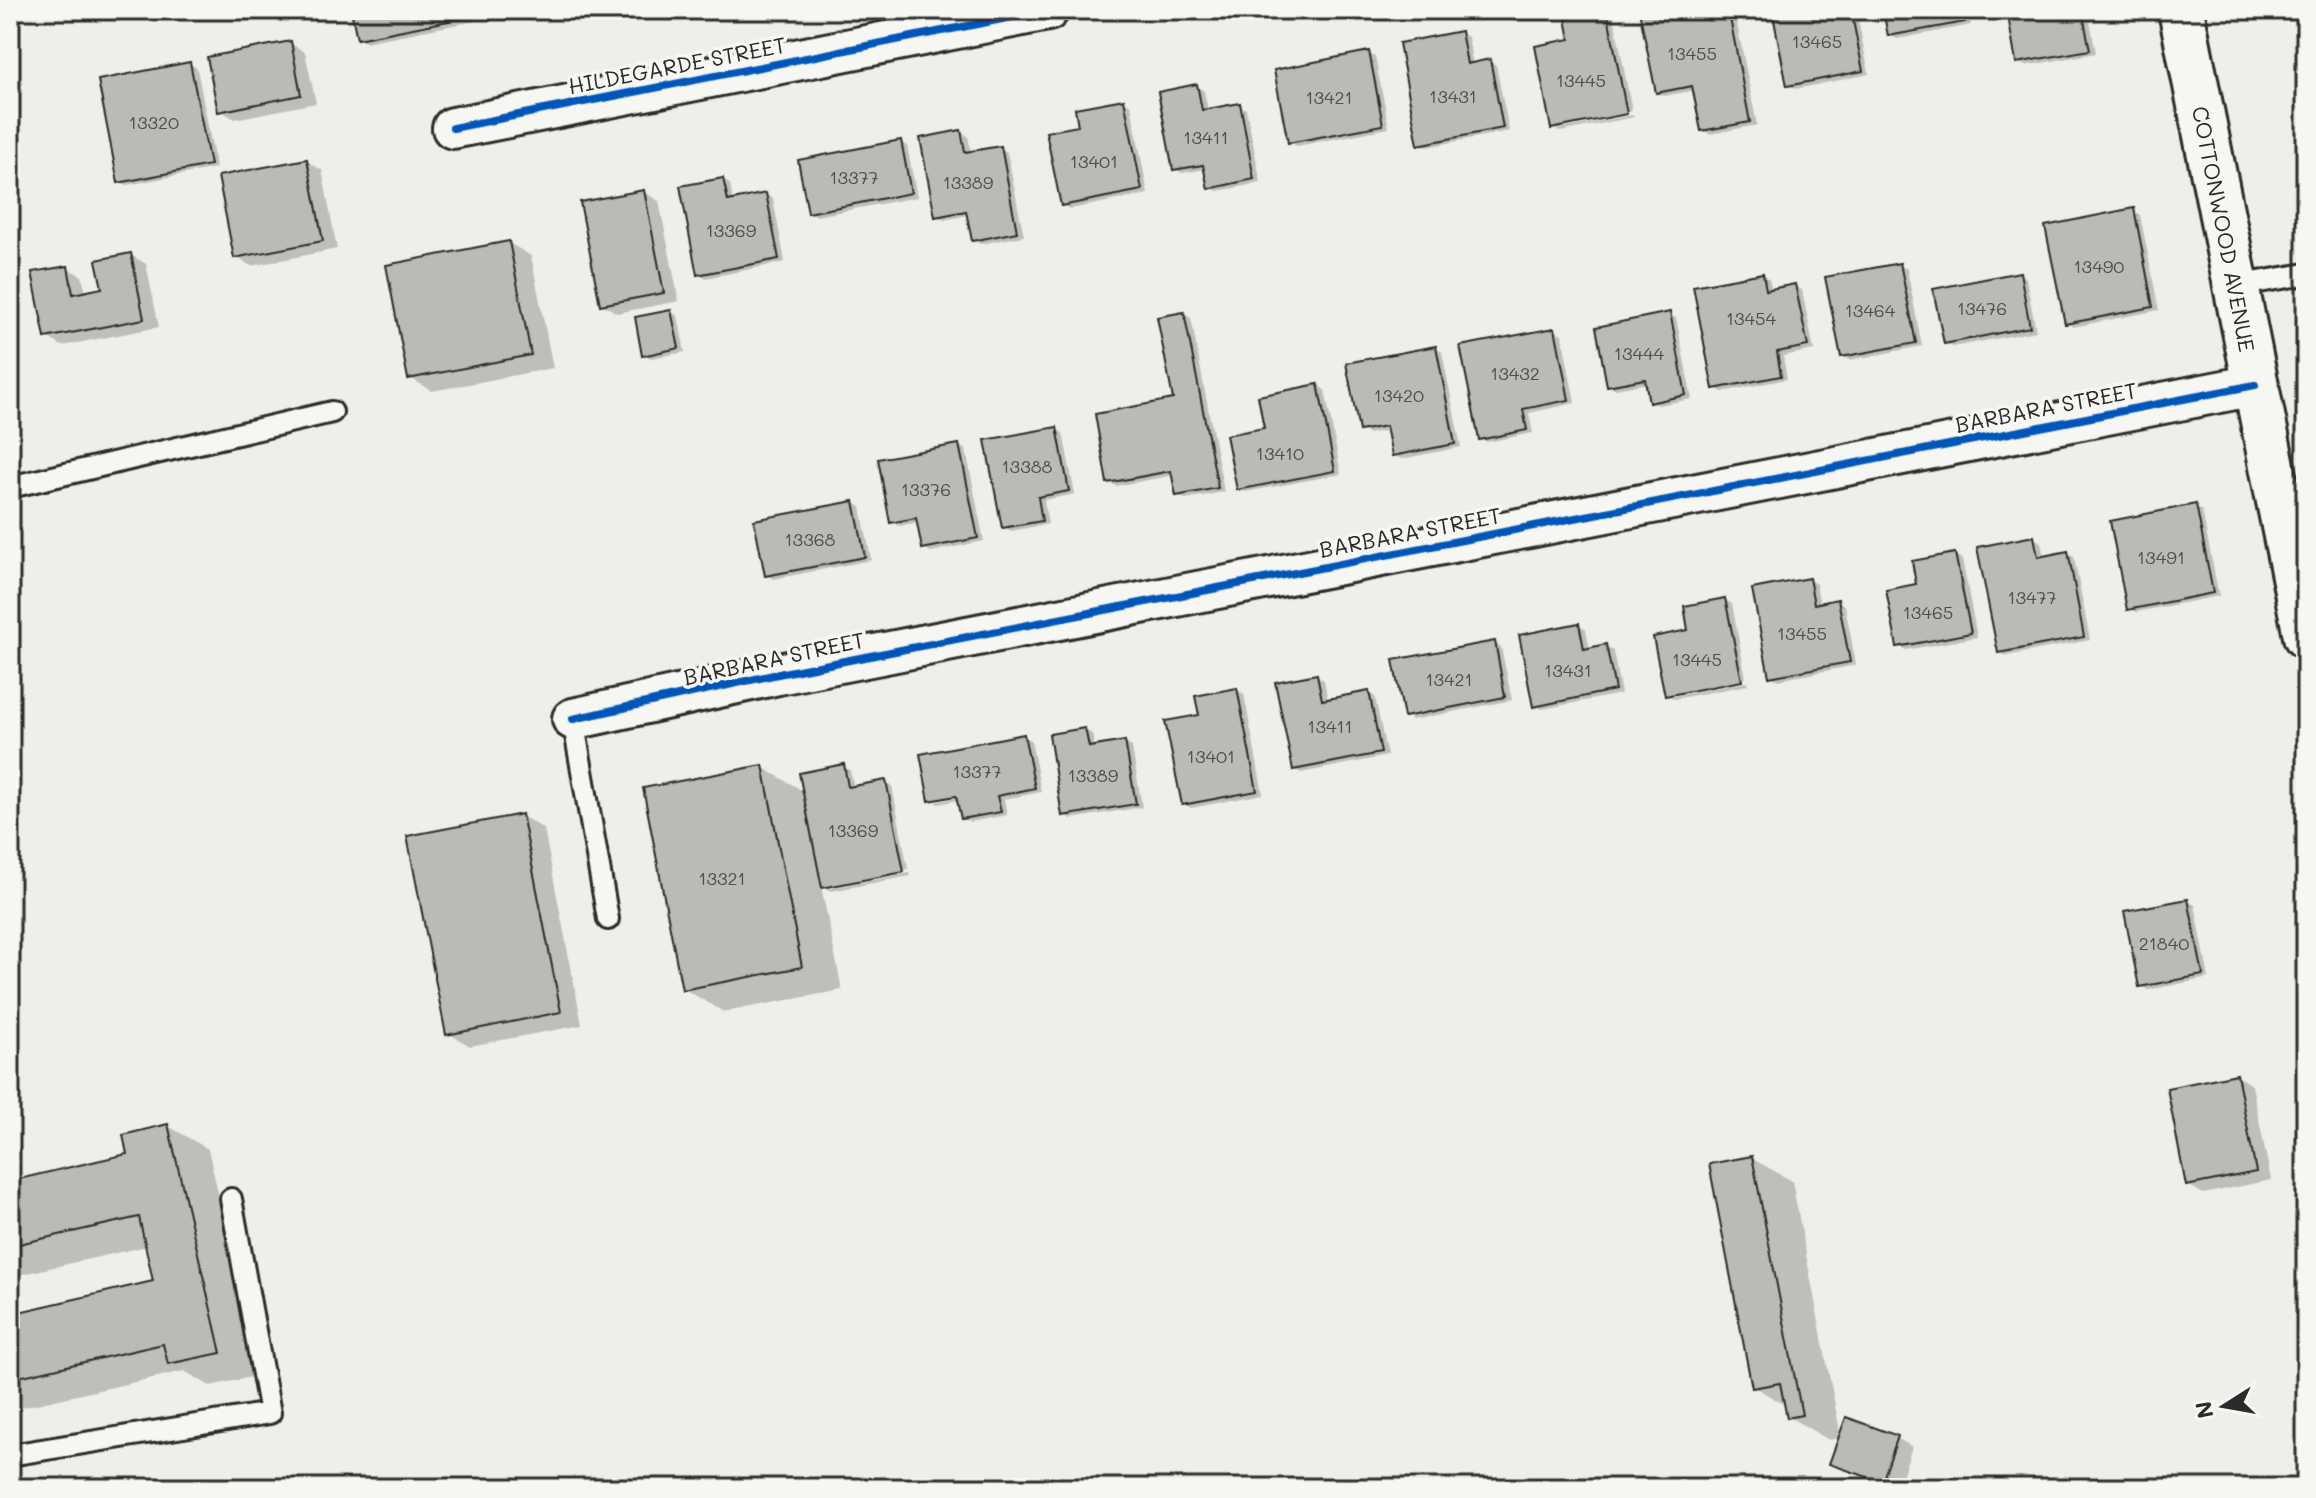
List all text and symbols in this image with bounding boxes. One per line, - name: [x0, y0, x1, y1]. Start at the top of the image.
- house number: 13465: [1792, 29, 1842, 53]
- street label: HILDEGARDE STREET: [566, 30, 788, 100]
- house number: 13455: [1667, 41, 1717, 65]
- house number: 13445: [1556, 68, 1606, 92]
- house number: 13431: [1429, 84, 1477, 108]
- house number: 13421: [1305, 85, 1353, 109]
- street label: COTTONWOOD AVENUE: [2186, 104, 2262, 354]
- house number: 13320: [129, 110, 179, 134]
- house number: 13411: [1183, 125, 1229, 149]
- house number: 13401: [1070, 149, 1118, 173]
- house number: 13377: [829, 165, 879, 189]
- house number: 13389: [943, 170, 994, 194]
- house number: 13369: [706, 218, 757, 242]
- house number: 13490: [2074, 254, 2124, 278]
- house number: 13476: [1957, 296, 2007, 320]
- house number: 13464: [1845, 298, 1896, 322]
- house number: 13454: [1726, 306, 1777, 330]
- house number: 13444: [1614, 341, 1665, 365]
- house number: 13432: [1490, 361, 1540, 385]
- street label: BARBARA STREET: [1953, 375, 2139, 439]
- house number: 13420: [1374, 383, 1424, 407]
- house number: 13410: [1256, 441, 1304, 465]
- house number: 13388: [1002, 454, 1053, 478]
- house number: 13376: [901, 477, 951, 501]
- street label: BARBARA STREET: [1317, 500, 1503, 564]
- house number: 13368: [785, 527, 836, 551]
- house number: 13491: [2137, 545, 2185, 569]
- house number: 13477: [2007, 585, 2057, 609]
- house number: 13465: [1903, 600, 1953, 624]
- house number: 13455: [1777, 621, 1827, 645]
- street label: BARBARA STREET: [681, 625, 867, 691]
- house number: 13445: [1672, 647, 1722, 671]
- house number: 13431: [1544, 658, 1592, 682]
- house number: 13421: [1425, 667, 1473, 691]
- house number: 13411: [1307, 714, 1353, 738]
- house number: 13401: [1187, 744, 1235, 768]
- house number: 13377: [952, 759, 1002, 783]
- house number: 13389: [1068, 763, 1119, 787]
- house number: 13369: [828, 818, 879, 842]
- house number: 13321: [698, 866, 746, 890]
- house number: 21840: [2139, 931, 2189, 955]
- north arrow: [2184, 1366, 2264, 1446]
- text: N: [2188, 1399, 2220, 1421]

